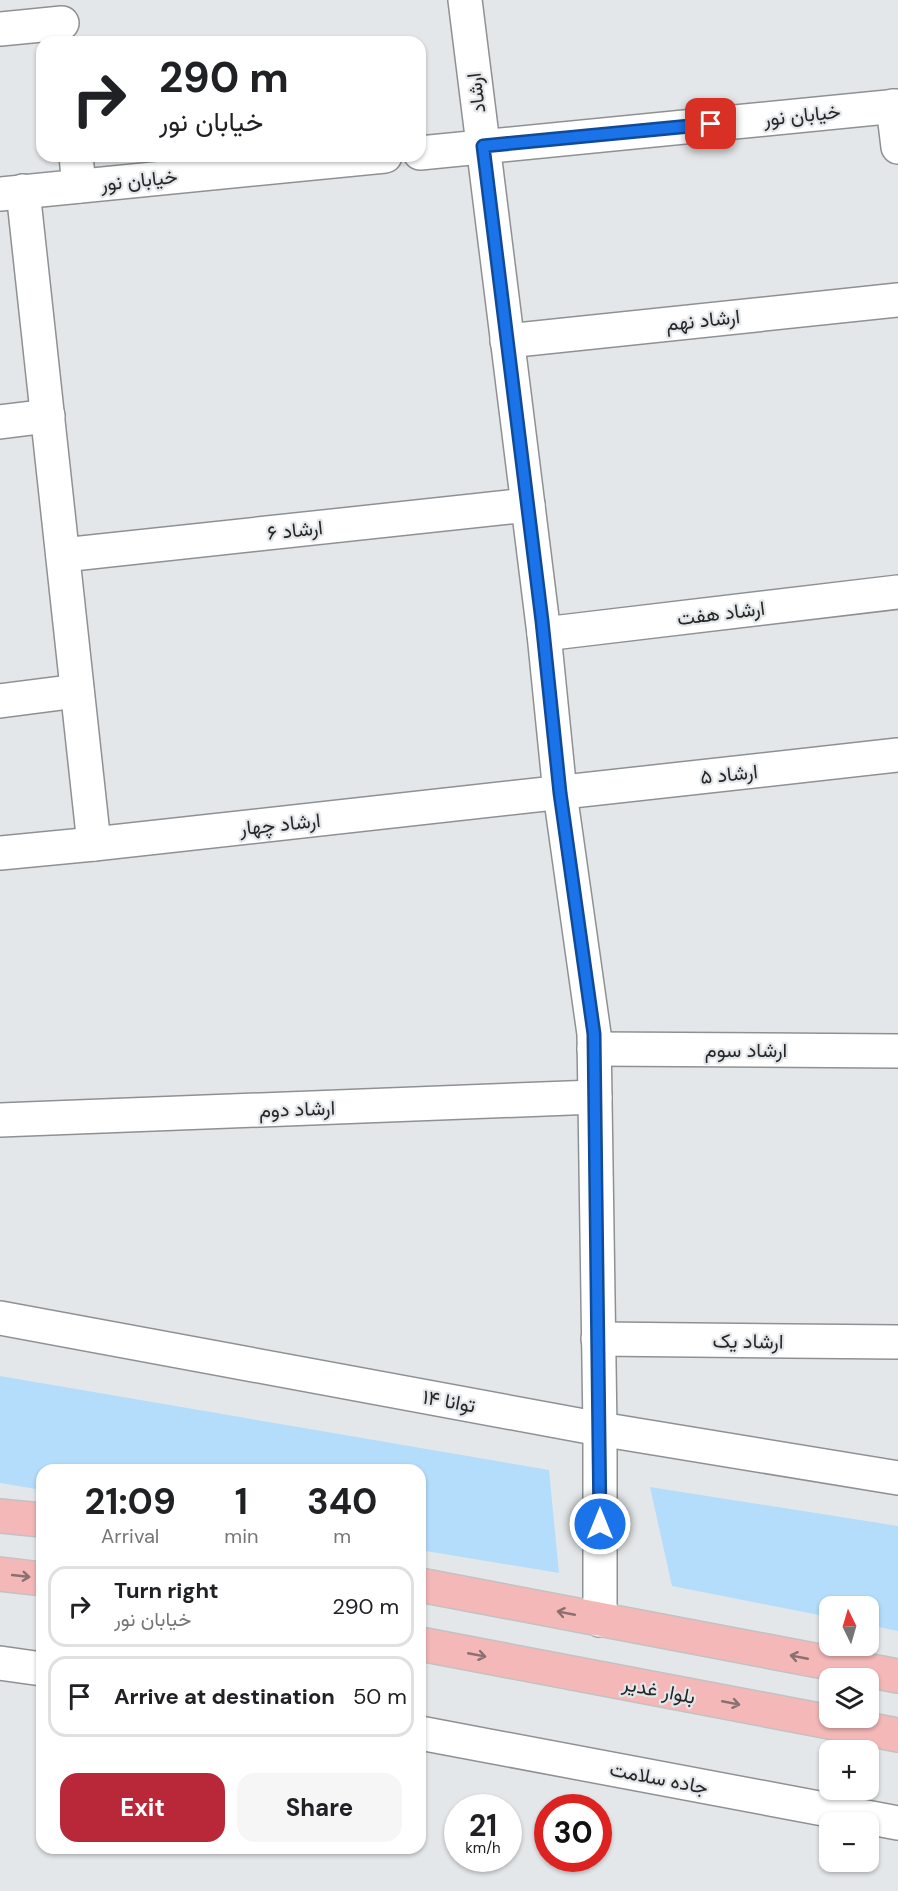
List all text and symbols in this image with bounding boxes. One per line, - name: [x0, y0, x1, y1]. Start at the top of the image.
- text: 290 m: [159, 50, 289, 105]
- icon: right: [60, 60, 138, 138]
- street label: ارشاد: [461, 71, 491, 115]
- pin: [685, 98, 736, 149]
- street label: خیابان نور: [761, 98, 842, 132]
- text: خیابان نور: [159, 104, 263, 139]
- icon: arrive: [694, 107, 727, 140]
- street label: خیابان نور: [98, 163, 179, 197]
- street label: ارشاد نهم: [665, 303, 741, 337]
- street label: ارشاد ۶: [266, 514, 324, 546]
- street label: ارشاد هفت: [676, 595, 766, 631]
- street label: ارشاد ۵: [699, 758, 759, 790]
- street label: ارشاد چهار: [237, 807, 322, 842]
- street label: ارشاد سوم: [705, 1037, 787, 1063]
- street label: ارشاد دوم: [258, 1095, 336, 1123]
- street label: ارشاد یک: [712, 1327, 784, 1355]
- street label: توانا ۱۴: [421, 1384, 477, 1418]
- text: 21:09: [85, 1478, 176, 1525]
- text: 1: [235, 1478, 248, 1525]
- text: 340: [307, 1478, 377, 1525]
- position arrow: [568, 1492, 632, 1556]
- text: Arrival: [101, 1523, 159, 1549]
- text: min: [224, 1523, 258, 1549]
- text: m: [333, 1523, 351, 1549]
- one-way arrow: [11, 1571, 30, 1582]
- text: Turn right: [114, 1576, 219, 1605]
- icon: right: [63, 1590, 96, 1623]
- text: 290 m: [332, 1592, 399, 1621]
- north arrow: [819, 1596, 879, 1656]
- map controls: [819, 1596, 879, 1872]
- text: خیابان نور: [114, 1606, 191, 1632]
- one-way arrow: [557, 1607, 577, 1618]
- one-way arrow: [467, 1650, 487, 1661]
- one-way arrow: [790, 1651, 810, 1662]
- button: layers: [819, 1668, 879, 1728]
- street label: بلوار غدیر: [619, 1670, 698, 1710]
- icon: arrive: [63, 1680, 96, 1713]
- text: Arrive at destination: [114, 1682, 335, 1711]
- text: 50 m: [353, 1682, 407, 1711]
- one-way arrow: [721, 1698, 740, 1709]
- button: +: [819, 1740, 879, 1800]
- street label: جاده سلامت: [607, 1756, 711, 1800]
- button: Exit: [60, 1773, 225, 1842]
- button: Share: [237, 1773, 402, 1842]
- speed limit sign: 30: [534, 1794, 612, 1872]
- text: 21: [469, 1806, 497, 1845]
- button: −: [819, 1812, 879, 1872]
- text: km/h: [465, 1838, 501, 1858]

